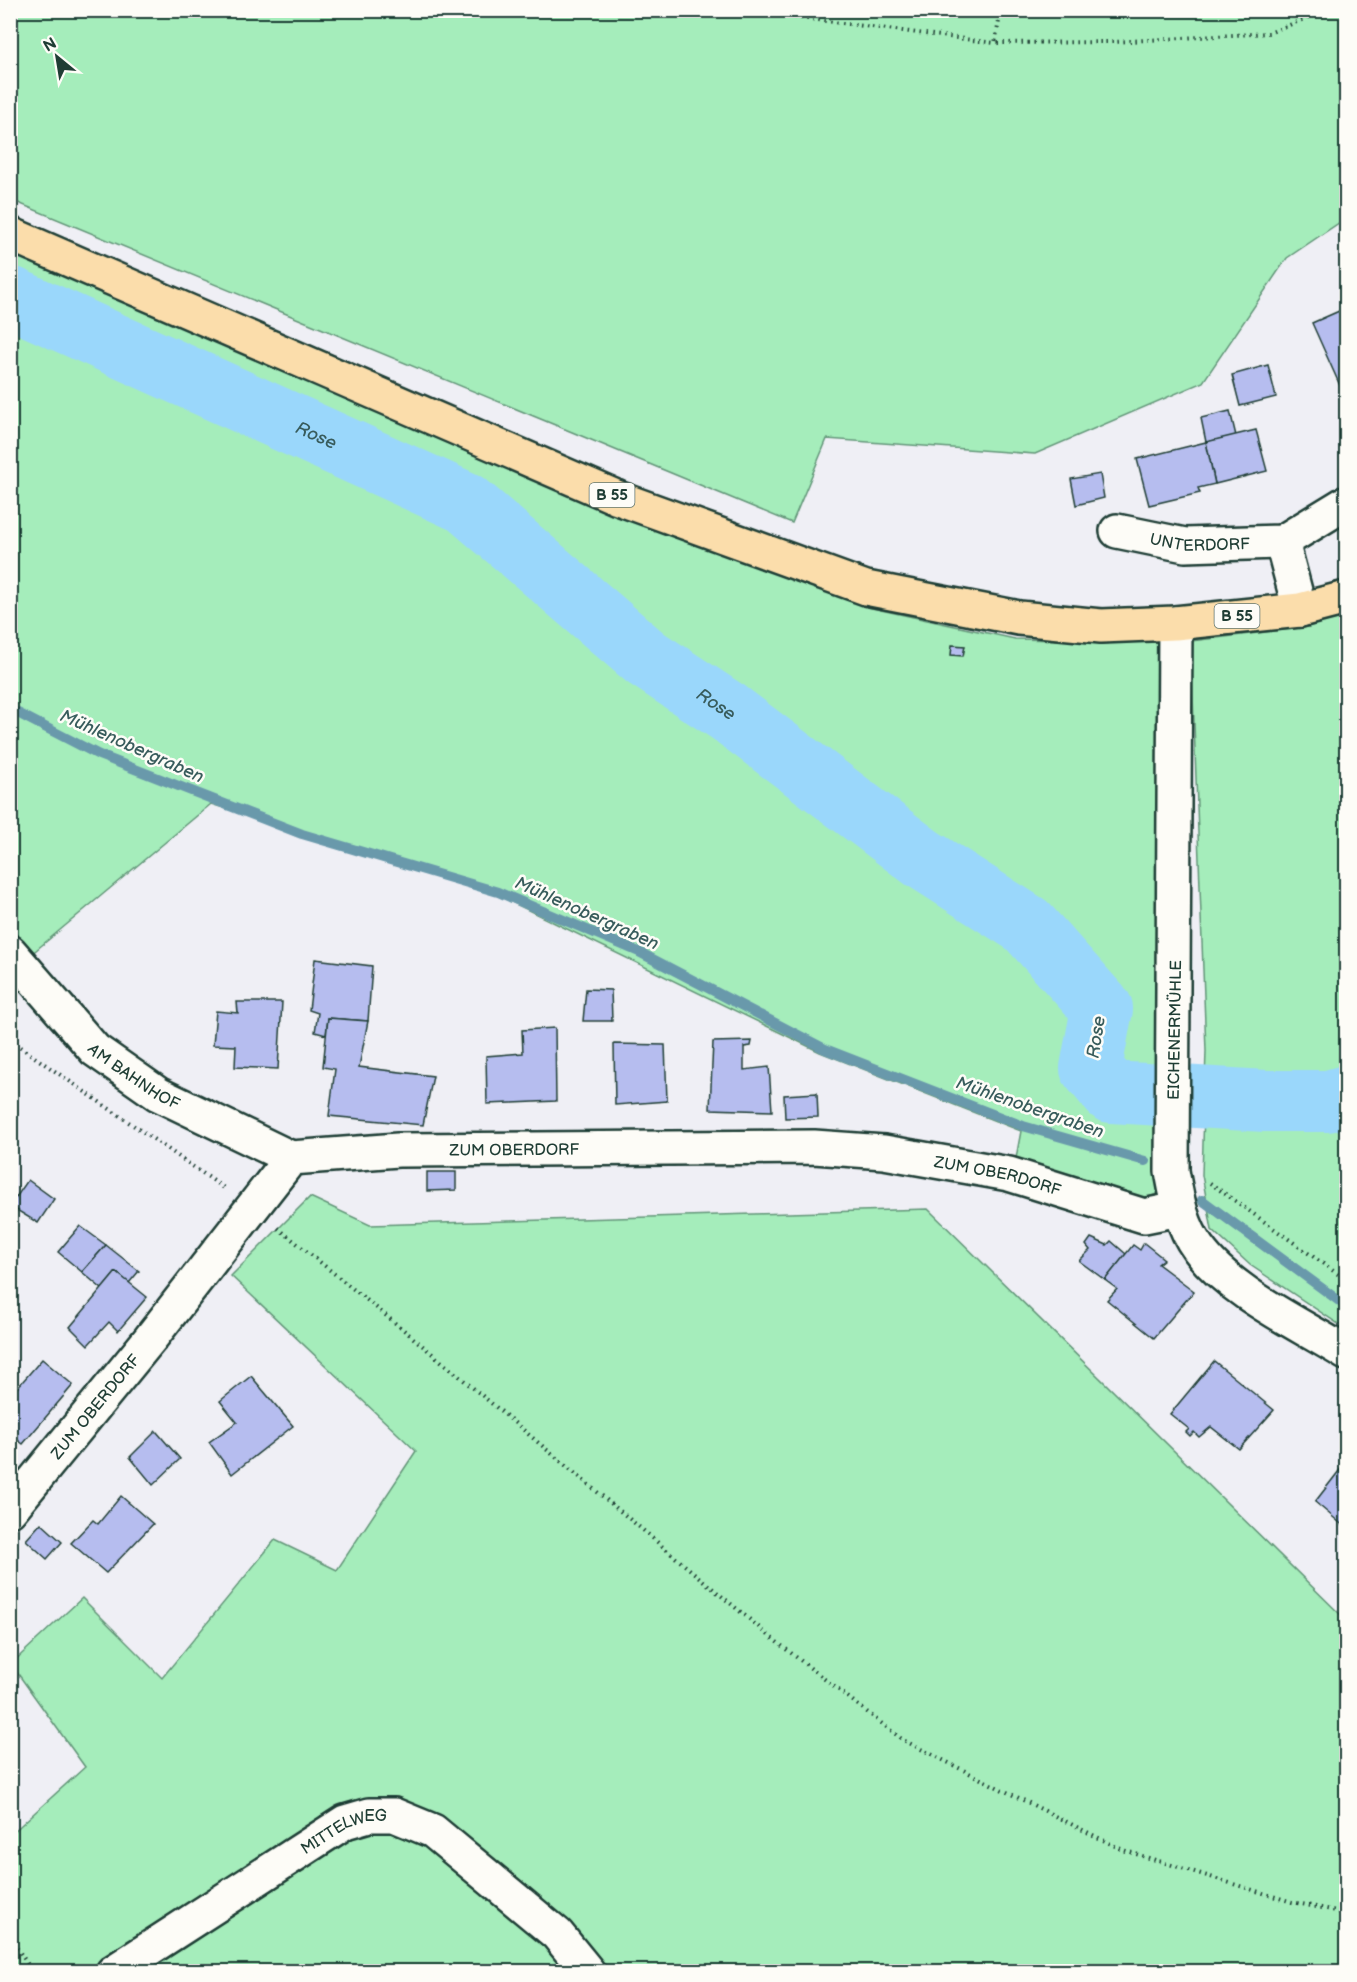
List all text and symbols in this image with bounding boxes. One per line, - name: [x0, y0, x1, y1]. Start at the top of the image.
- north arrow: [27, 27, 87, 87]
- text: N: [40, 34, 60, 57]
- water label: Rose: [292, 417, 340, 454]
- road number: B 55: [590, 483, 634, 507]
- street label: UNTERDORF: [1148, 530, 1250, 556]
- road number: B 55: [1214, 604, 1260, 628]
- water label: Rose: [692, 684, 740, 725]
- water label: Mühlenobergraben: [57, 705, 207, 788]
- water label: Mühlenobergraben: [512, 872, 662, 955]
- street label: EICHENERMÜHLE: [1163, 960, 1186, 1100]
- water label: Rose: [1083, 1014, 1110, 1060]
- street label: AM BAHNHOF: [83, 1040, 183, 1114]
- water label: Mühlenobergraben: [953, 1072, 1107, 1143]
- street label: ZUM OBERDORF: [448, 1141, 580, 1161]
- street label: ZUM OBERDORF: [932, 1153, 1063, 1201]
- street label: ZUM OBERDORF: [47, 1351, 145, 1464]
- street label: MITTELWEG: [298, 1807, 387, 1859]

